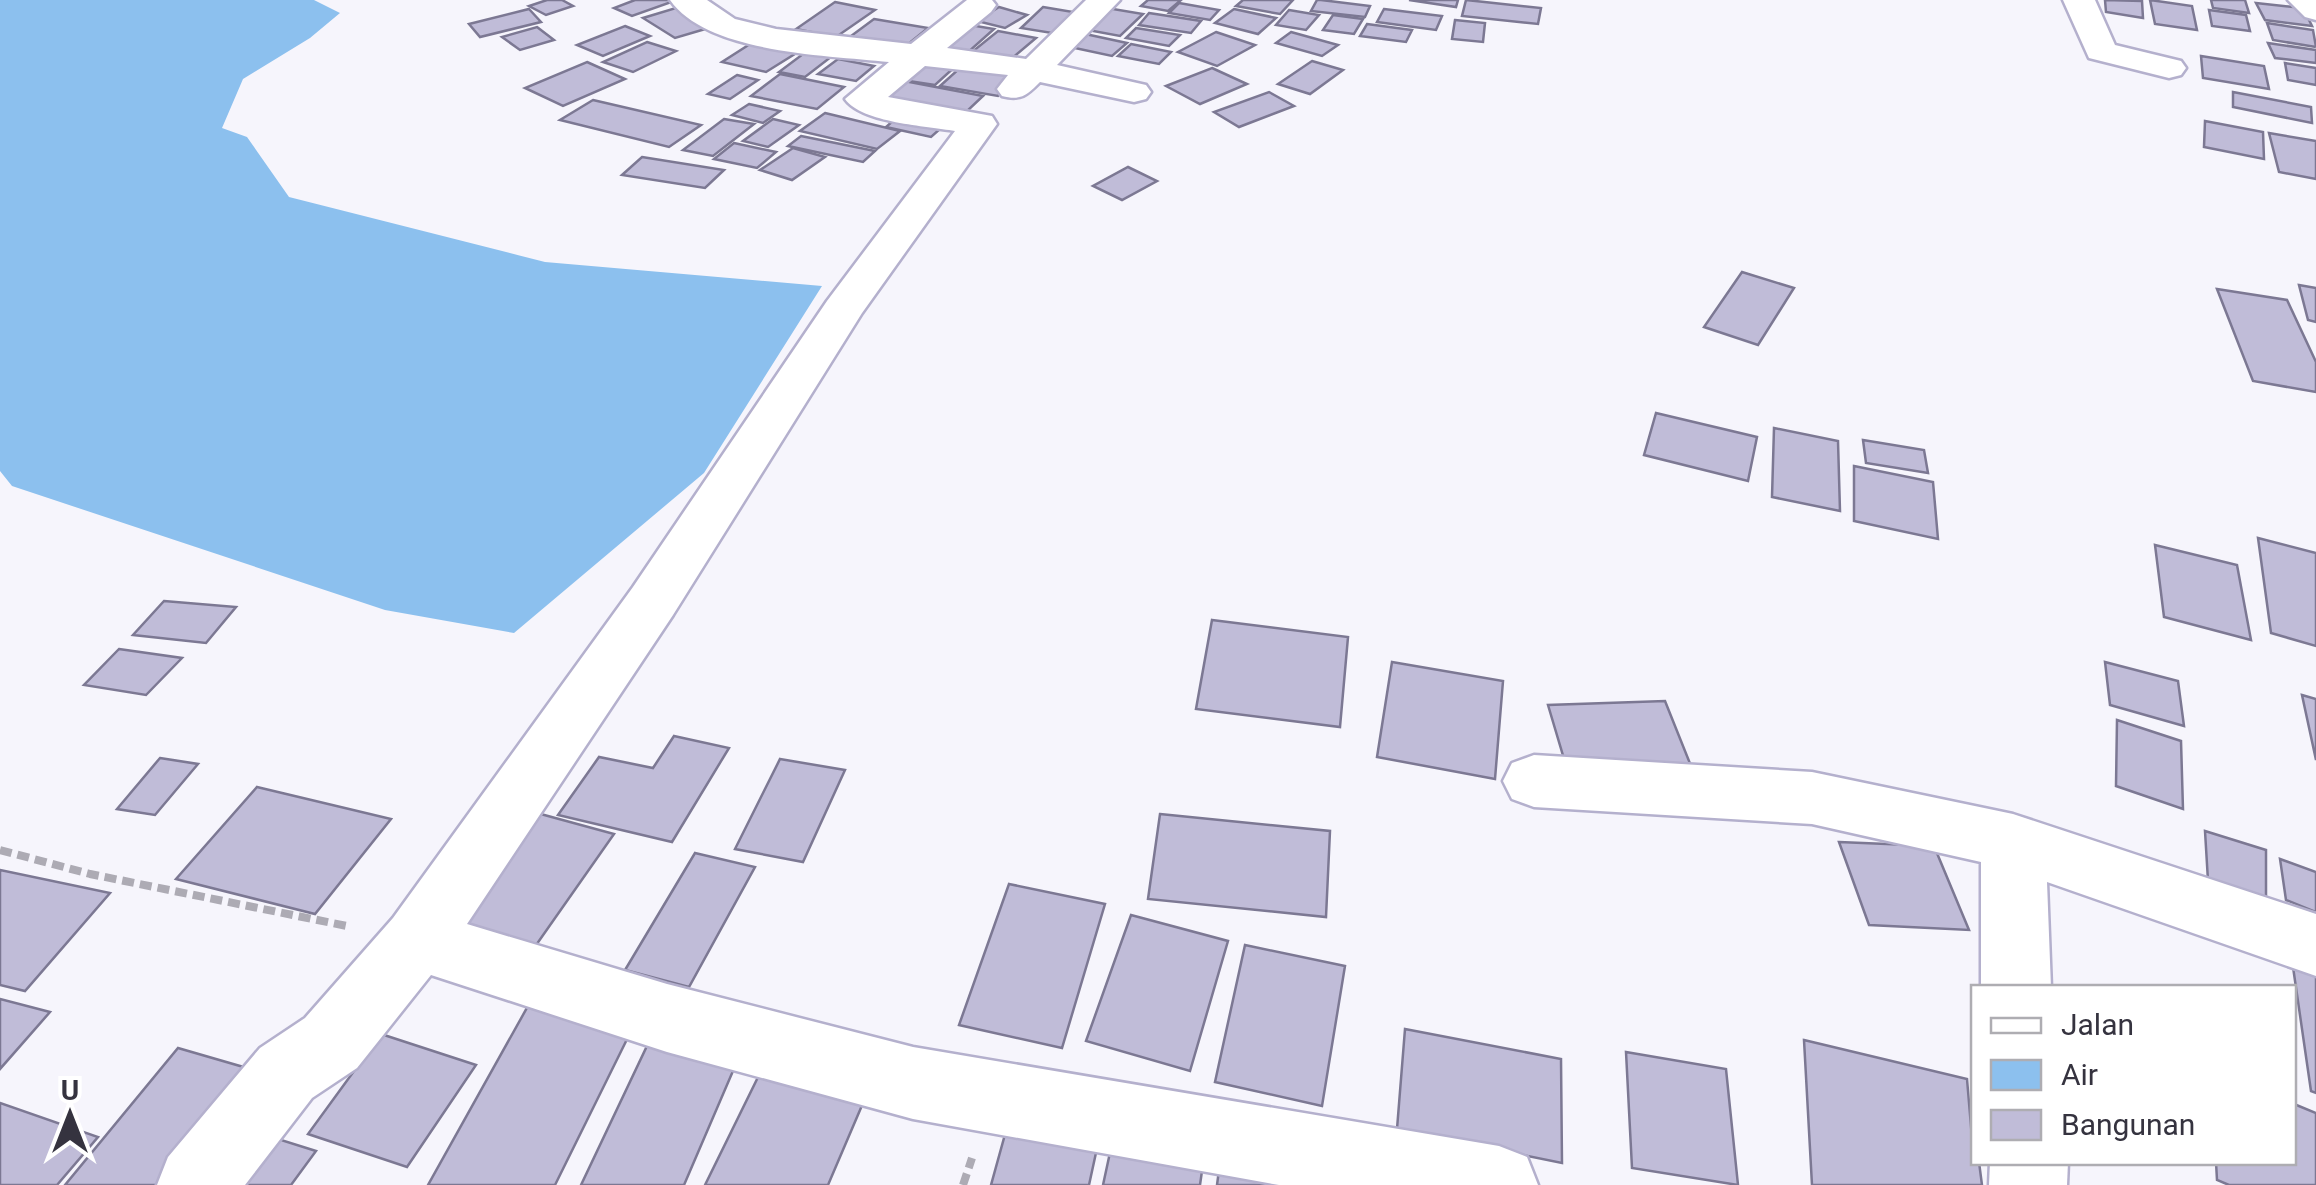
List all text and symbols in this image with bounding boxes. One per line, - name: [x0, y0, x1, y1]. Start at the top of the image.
- legend: [1971, 985, 2296, 1165]
- text: Jalan: [2061, 1007, 2134, 1042]
- text: Air: [2061, 1057, 2098, 1092]
- north arrow: [20, 1065, 120, 1165]
- text: U: [61, 1074, 79, 1107]
- text: Bangunan: [2061, 1107, 2195, 1142]

